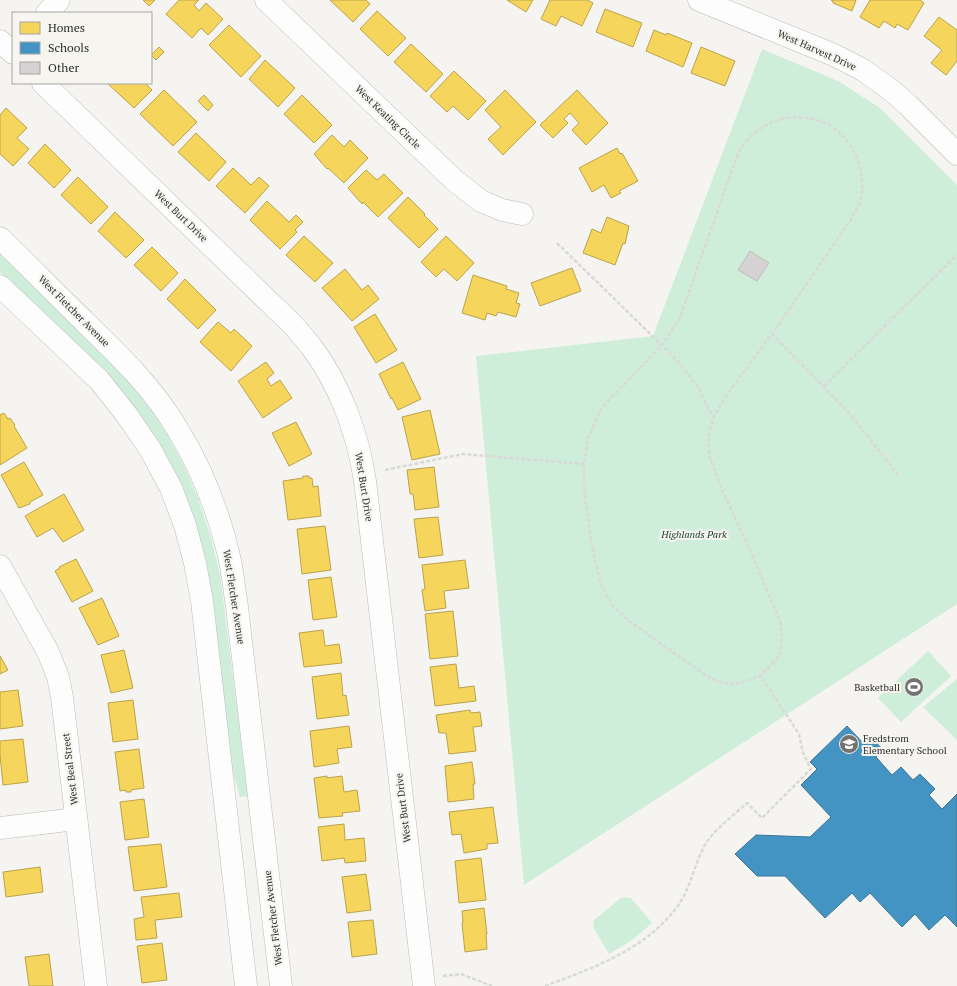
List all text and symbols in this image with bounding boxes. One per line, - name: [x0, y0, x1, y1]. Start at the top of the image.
- legend: [12, 12, 152, 84]
- text: Homes: [48, 20, 85, 35]
- street label: West Harvest Drive: [776, 27, 858, 73]
- text: Schools: [48, 40, 89, 55]
- text: Other: [48, 60, 79, 75]
- street label: West Keating Circle: [352, 82, 424, 152]
- street label: West Burt Drive: [151, 187, 211, 245]
- street label: West Fletcher Avenue: [36, 273, 112, 349]
- street label: West Burt Drive: [352, 451, 376, 523]
- park label: Highlands Park: [660, 528, 727, 541]
- street label: West Fletcher Avenue: [220, 549, 248, 645]
- sports icon: Basketball: [903, 676, 925, 698]
- place label: Basketball: [854, 681, 900, 694]
- street label: West Beal Street: [59, 732, 81, 806]
- place label: Fredstrom Elementary School: [863, 732, 947, 757]
- school or university icon: Fredstrom Elementary School: [838, 733, 860, 755]
- street label: West Burt Drive: [392, 773, 414, 843]
- street label: West Fletcher Avenue: [261, 870, 285, 966]

